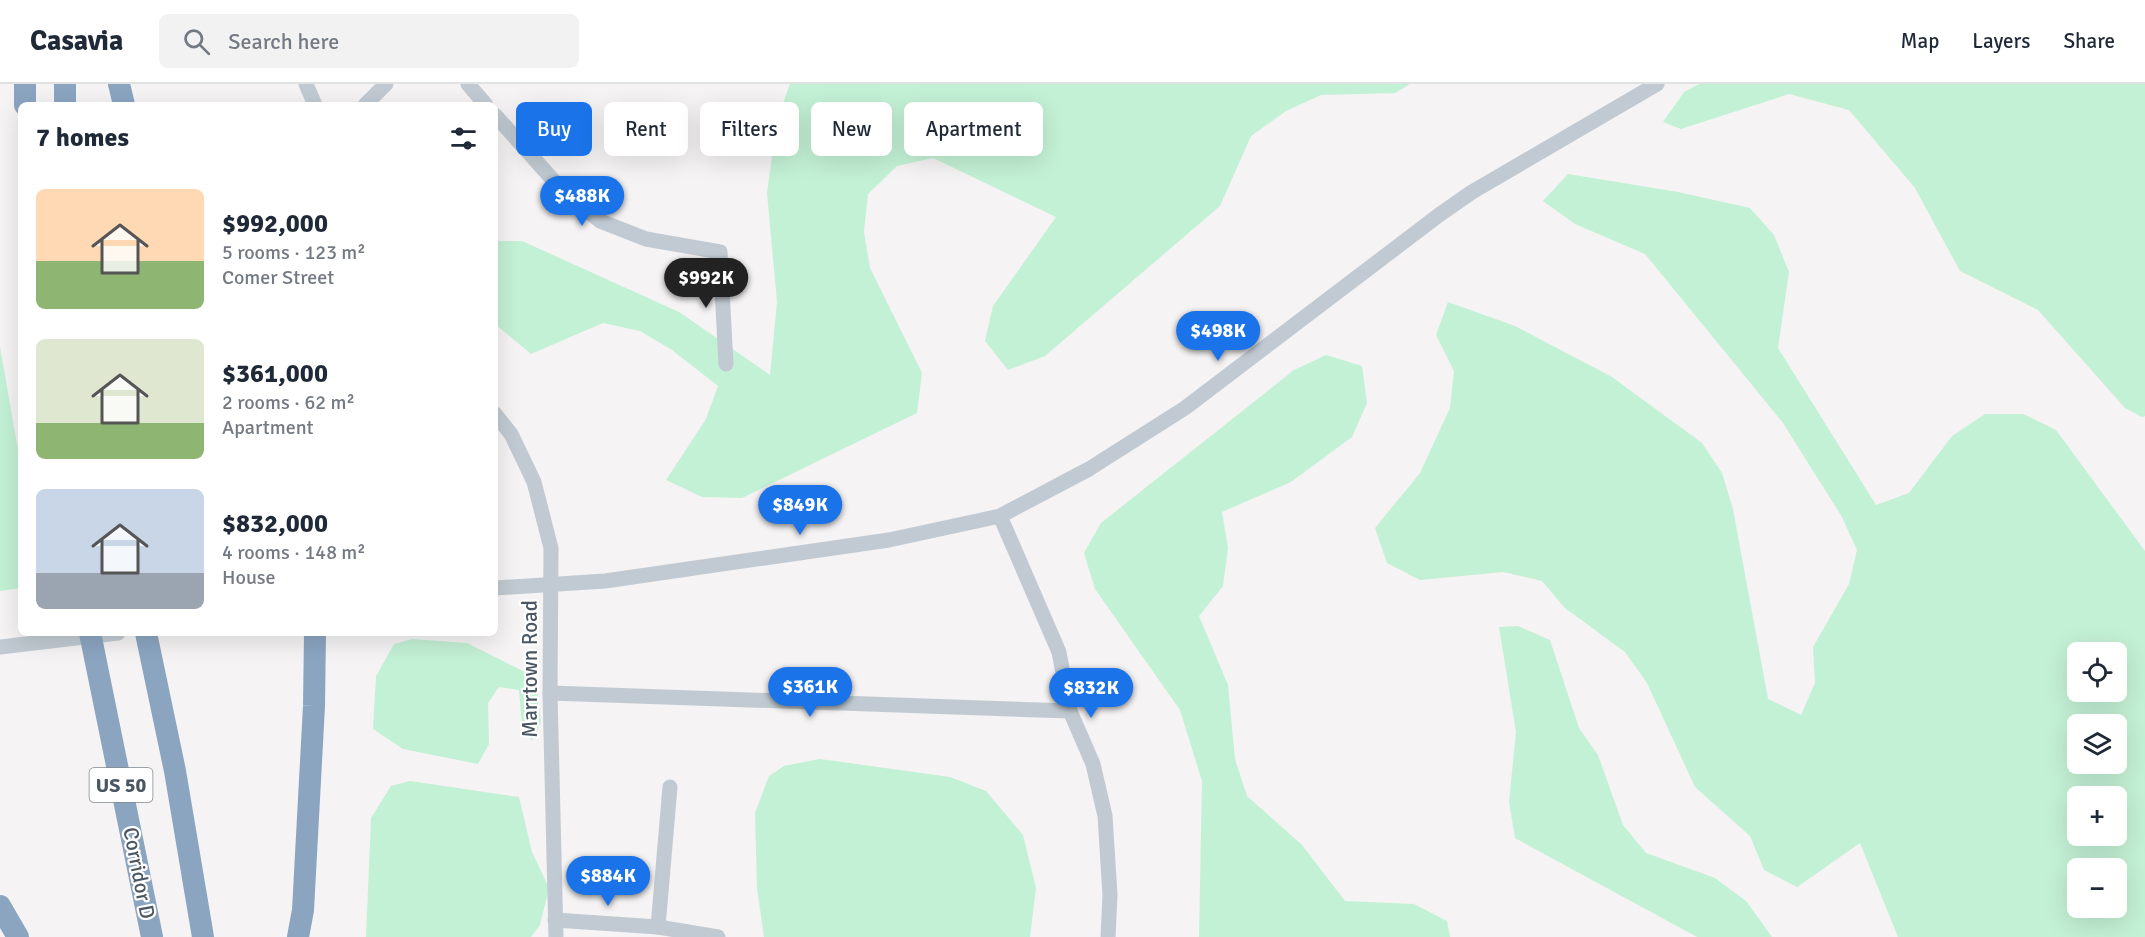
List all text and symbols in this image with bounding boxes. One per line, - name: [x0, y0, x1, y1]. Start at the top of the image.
- search box: [159, 14, 579, 68]
- text: Casavia: [30, 24, 123, 58]
- icon: search: [180, 25, 213, 58]
- text: Search here: [228, 28, 339, 55]
- text: Map: [1901, 28, 1939, 54]
- text: Layers: [1972, 28, 2030, 54]
- text: Share: [2063, 28, 2115, 54]
- chip: Buy: [516, 102, 592, 156]
- chip: Rent: [604, 102, 688, 156]
- chip: Filters: [700, 102, 799, 156]
- chip: New: [811, 102, 892, 156]
- chip: Apartment: [904, 102, 1043, 156]
- text: 7 homes: [36, 122, 129, 154]
- icon: filters: [447, 122, 480, 155]
- pin: $488K: [540, 176, 624, 227]
- text: $488K: [554, 183, 610, 208]
- text: $992,000: [222, 208, 328, 240]
- icon: home: [84, 213, 156, 285]
- text: 5 rooms · 123 m²: [222, 240, 366, 265]
- pin: $992K: [664, 258, 748, 309]
- text: Comer Street: [222, 265, 334, 290]
- text: $992K: [678, 265, 734, 290]
- pin: $498K: [1176, 311, 1260, 362]
- text: $498K: [1190, 318, 1246, 343]
- text: $361,000: [222, 358, 328, 390]
- icon: home: [84, 363, 156, 435]
- text: 2 rooms · 62 m²: [222, 390, 355, 415]
- text: Apartment: [222, 415, 314, 440]
- pin: $849K: [758, 485, 842, 536]
- text: $849K: [772, 492, 828, 517]
- text: $832,000: [222, 508, 328, 540]
- icon: home: [84, 513, 156, 585]
- text: 4 rooms · 148 m²: [222, 540, 366, 565]
- text: House: [222, 565, 276, 590]
- street label: Marrtown Road: [517, 600, 543, 738]
- map controls: [2067, 642, 2127, 918]
- button: locate: [2067, 642, 2127, 702]
- pin: $361K: [768, 667, 852, 718]
- pin: $832K: [1049, 668, 1133, 719]
- text: $361K: [782, 674, 838, 699]
- text: $832K: [1063, 675, 1119, 700]
- button: layers: [2067, 714, 2127, 774]
- road number: US 50: [90, 768, 152, 802]
- button: +: [2067, 786, 2127, 846]
- street label: Corridor D: [117, 825, 161, 921]
- pin: $884K: [566, 856, 650, 907]
- button: −: [2067, 858, 2127, 918]
- text: $884K: [580, 863, 636, 888]

